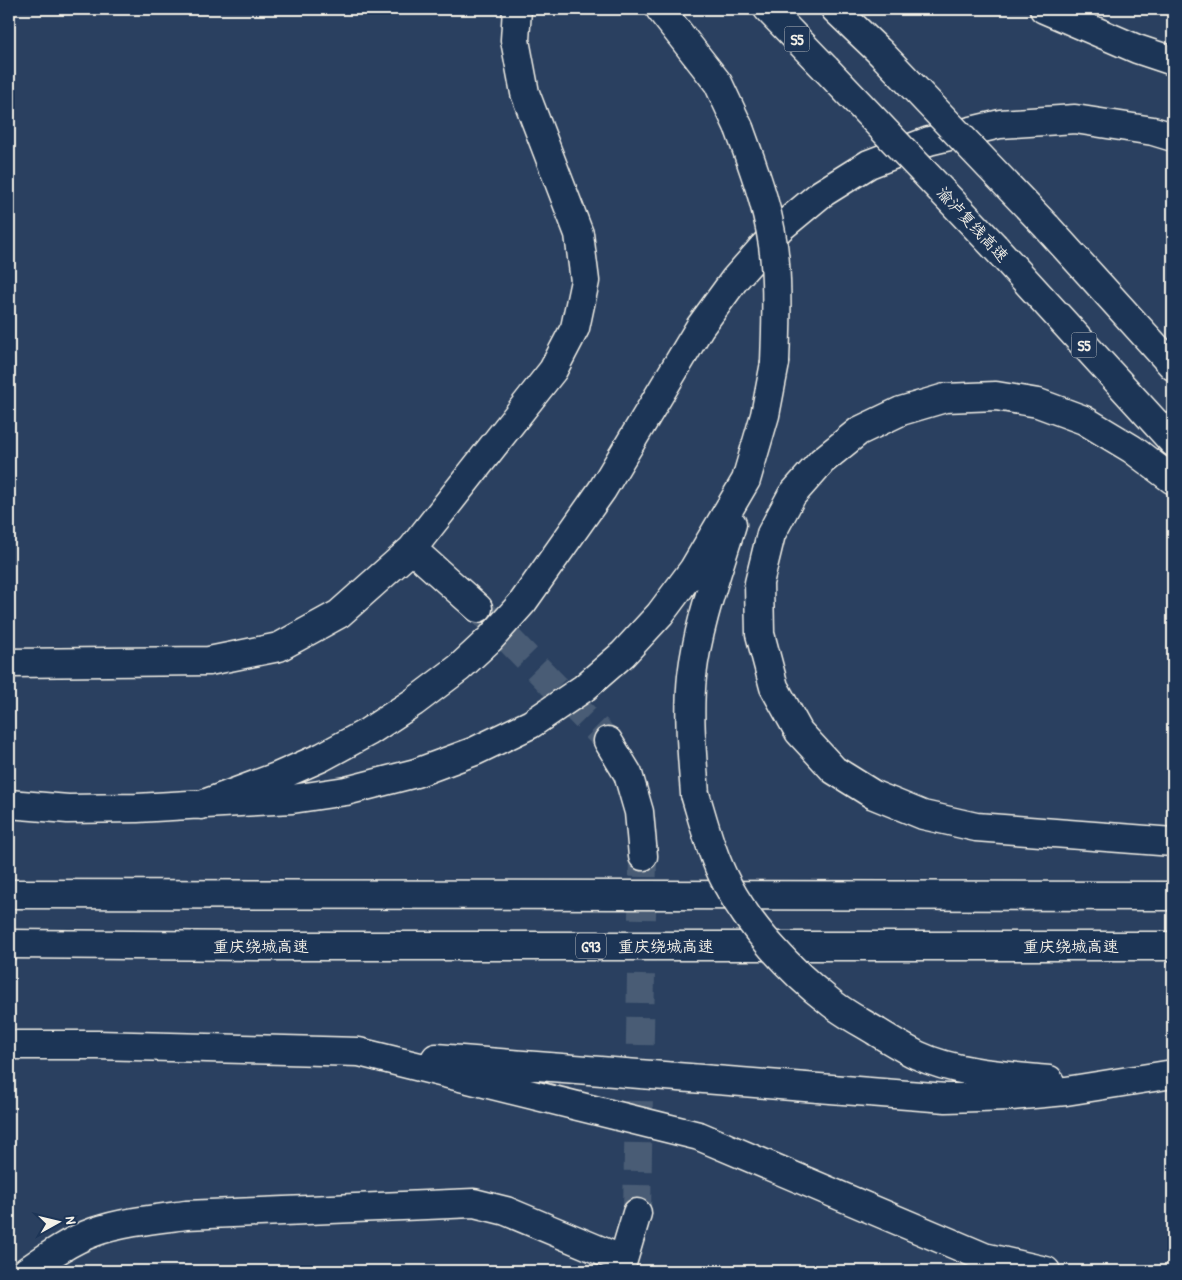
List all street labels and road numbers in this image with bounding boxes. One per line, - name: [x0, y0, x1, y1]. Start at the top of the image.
- road number: S5: [784, 26, 810, 52]
- street label: 渝泸复线高速: [932, 181, 1014, 267]
- road number: S5: [1072, 332, 1096, 358]
- road number: G93: [576, 934, 606, 958]
- street label: 重庆绕城高速: [213, 935, 309, 957]
- street label: 重庆绕城高速: [618, 935, 714, 957]
- street label: 重庆绕城高速: [1023, 935, 1119, 957]

